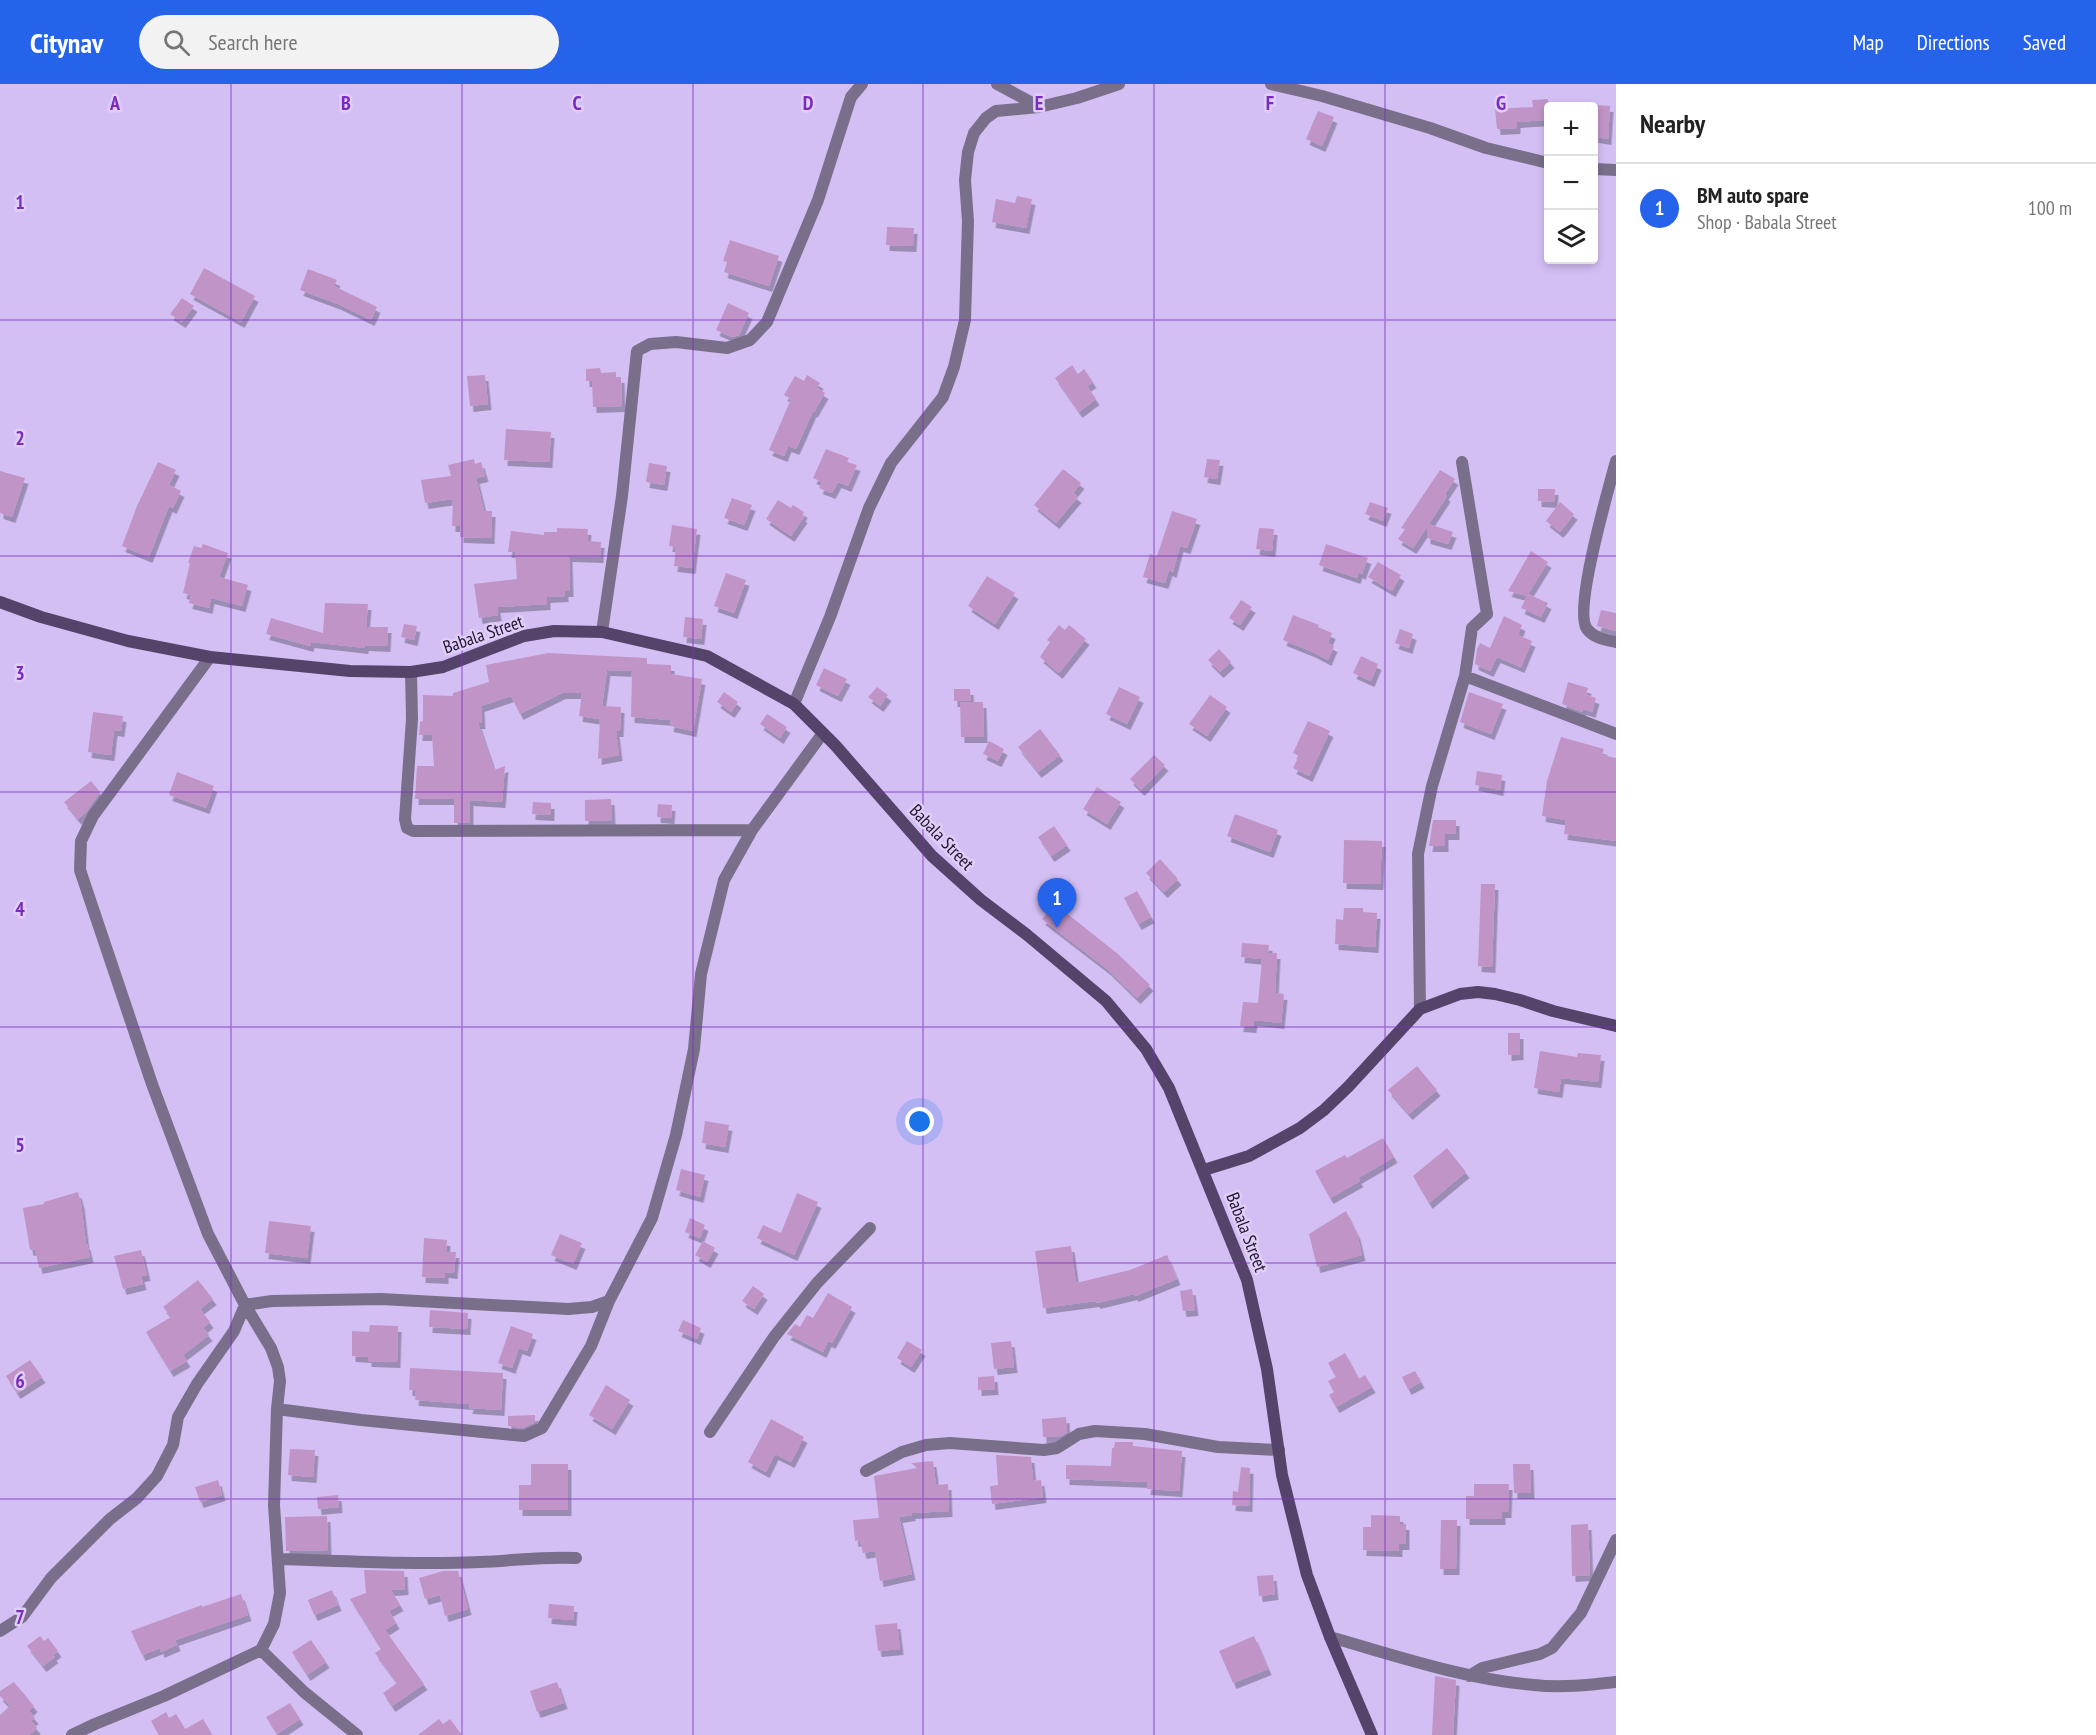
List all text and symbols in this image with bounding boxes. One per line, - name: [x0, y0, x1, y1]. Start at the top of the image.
- search box: [139, 15, 559, 69]
- text: Citynav: [30, 24, 103, 61]
- icon: search: [160, 26, 193, 59]
- text: Search here: [208, 28, 298, 56]
- text: Map: [1853, 29, 1884, 56]
- text: Directions: [1917, 29, 1990, 56]
- text: Saved: [2023, 29, 2066, 56]
- text: A: [109, 90, 121, 116]
- text: B: [341, 90, 351, 116]
- text: C: [572, 90, 582, 116]
- text: D: [803, 90, 814, 116]
- text: E: [1035, 90, 1043, 116]
- text: F: [1266, 90, 1274, 116]
- text: G: [1496, 90, 1506, 116]
- map controls: [1544, 102, 1598, 264]
- button: +: [1544, 102, 1598, 156]
- text: Nearby: [1640, 107, 1705, 140]
- button: −: [1544, 156, 1598, 210]
- text: BM auto spare: [1697, 181, 1809, 209]
- text: 1: [15, 189, 25, 215]
- text: 1: [1655, 195, 1664, 221]
- text: 100 m: [2028, 195, 2072, 221]
- text: Shop · Babala Street: [1697, 209, 1837, 235]
- button: layers: [1544, 210, 1598, 264]
- text: 2: [15, 425, 25, 451]
- street label: Babala Street: [440, 610, 526, 658]
- text: 3: [15, 660, 25, 686]
- street label: Babala Street: [905, 799, 979, 875]
- pin: 1: [1038, 878, 1076, 928]
- text: 4: [15, 896, 25, 922]
- your location: [905, 1107, 934, 1136]
- text: 5: [15, 1132, 25, 1158]
- street label: Babala Street: [1221, 1189, 1273, 1275]
- text: 6: [15, 1368, 25, 1394]
- text: 7: [15, 1604, 25, 1630]

